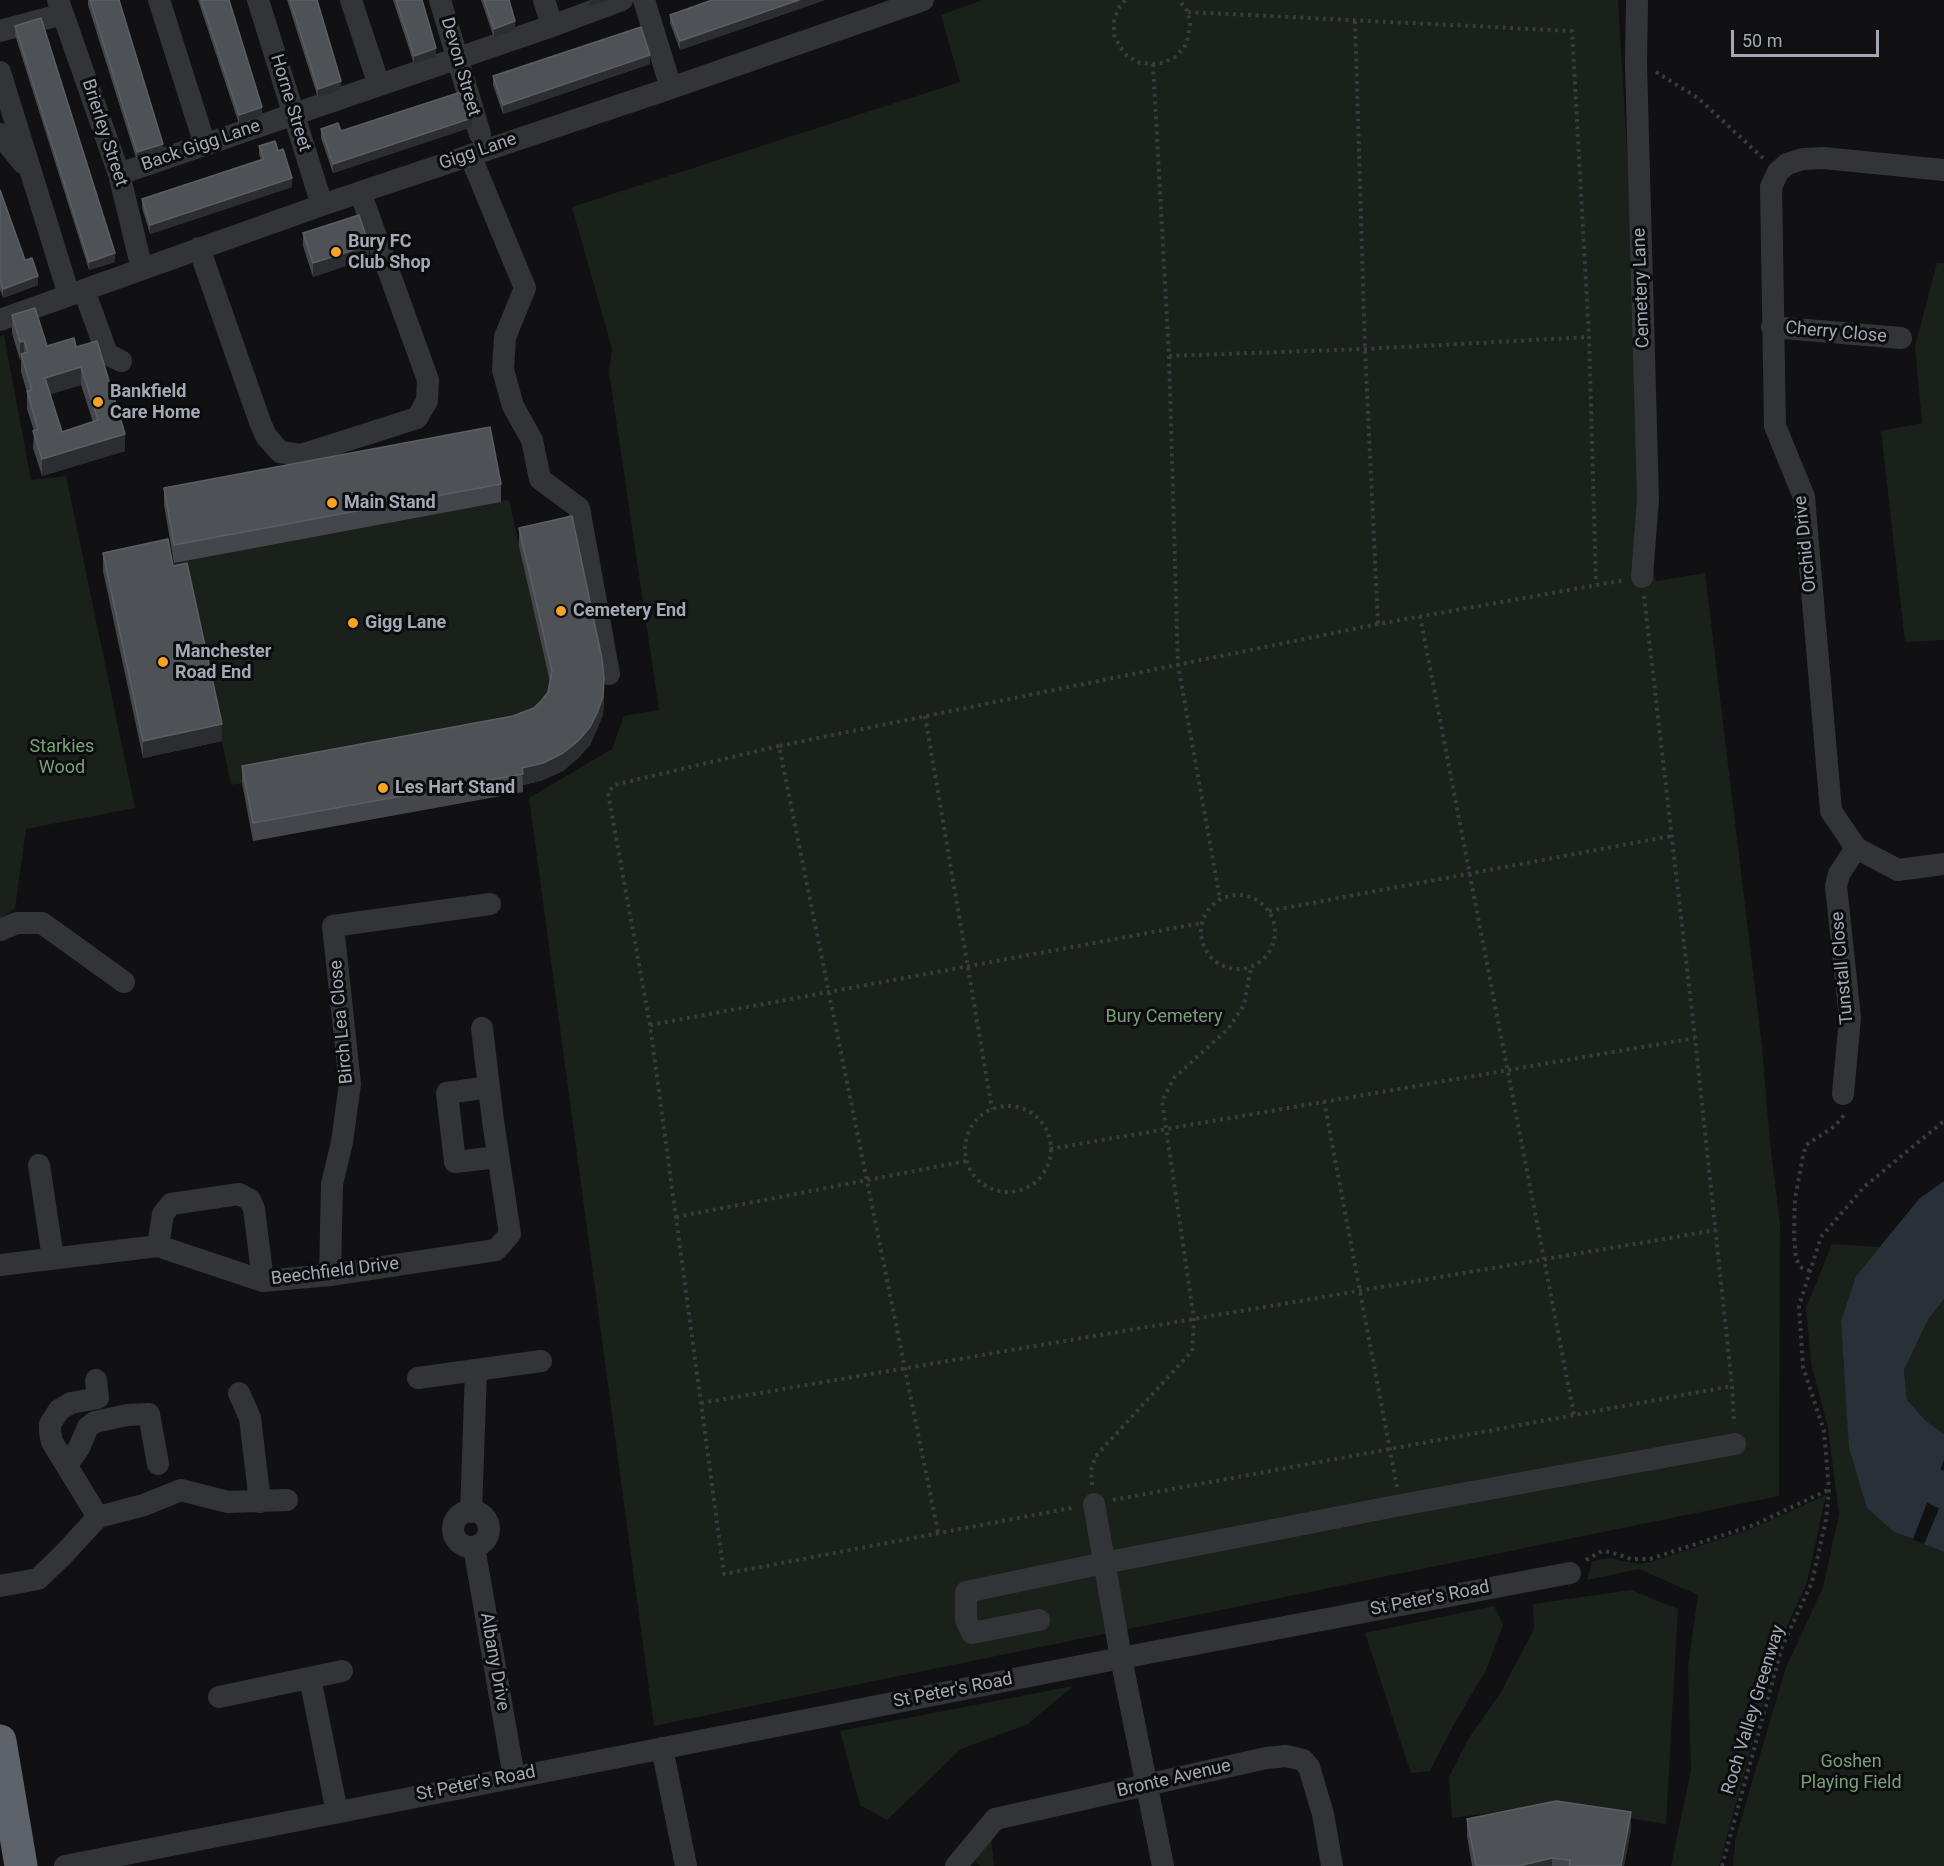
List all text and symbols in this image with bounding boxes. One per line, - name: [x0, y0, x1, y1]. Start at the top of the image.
- street label: Devon Street: [436, 15, 484, 119]
- scale bar: [1734, 18, 1882, 56]
- text: 50 m: [1742, 30, 1782, 51]
- street label: Horne Street: [265, 52, 315, 154]
- street label: Brierley Street: [76, 77, 132, 189]
- street label: Back Gigg Lane: [139, 116, 263, 176]
- street label: Gigg Lane: [437, 129, 519, 175]
- street label: Cemetery Lane: [1629, 228, 1655, 348]
- place label: Bury FC Club Shop: [348, 231, 431, 274]
- marker: Bury FC Club Shop: [329, 245, 343, 259]
- street label: Cherry Close: [1784, 318, 1888, 348]
- place label: Bankfield Care Home: [110, 381, 200, 424]
- marker: Bankfield Care Home: [91, 395, 105, 409]
- place label: Main Stand: [344, 492, 436, 514]
- street label: Orchid Drive: [1790, 495, 1822, 593]
- marker: Main Stand: [325, 496, 339, 510]
- place label: Cemetery End: [573, 600, 686, 622]
- marker: Cemetery End: [554, 604, 568, 618]
- place label: Gigg Lane: [365, 612, 446, 634]
- marker: Gigg Lane: [346, 616, 360, 630]
- place label: Manchester Road End: [175, 641, 271, 684]
- marker: Manchester Road End: [156, 655, 170, 669]
- park label: Starkies Wood: [30, 736, 94, 778]
- place label: Les Hart Stand: [395, 777, 515, 799]
- marker: Les Hart Stand: [376, 781, 390, 795]
- street label: Tunstall Close: [1827, 911, 1859, 1025]
- street label: Birch Lea Close: [326, 959, 358, 1085]
- park label: Bury Cemetery: [1105, 1006, 1223, 1028]
- street label: Beechfield Drive: [270, 1253, 400, 1291]
- street label: St Peter's Road: [1369, 1577, 1491, 1621]
- street label: Albany Drive: [475, 1611, 513, 1713]
- street label: Roch Valley Greenway: [1718, 1623, 1790, 1797]
- street label: St Peter's Road: [892, 1669, 1014, 1713]
- park label: Goshen Playing Field: [1800, 1751, 1902, 1794]
- street label: Bronte Avenue: [1115, 1755, 1233, 1803]
- street label: St Peter's Road: [415, 1762, 537, 1806]

